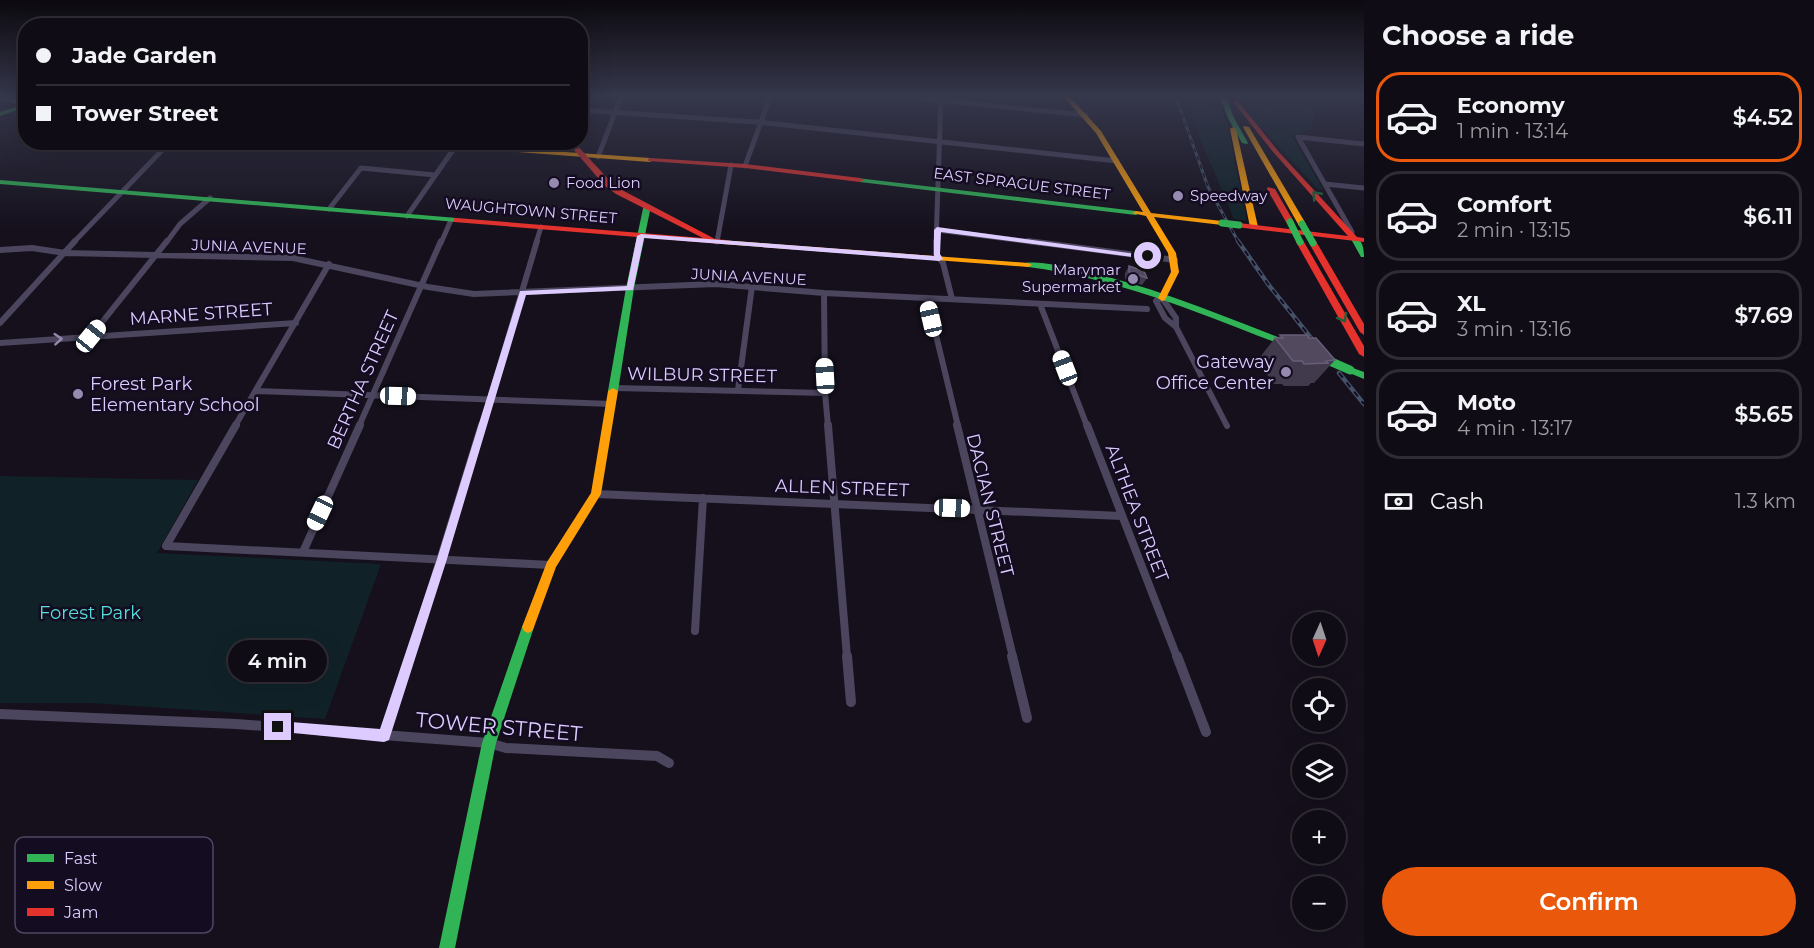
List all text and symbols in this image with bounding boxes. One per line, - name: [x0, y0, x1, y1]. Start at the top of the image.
- text: Choose a ride: [1382, 19, 1574, 52]
- text: Jade Garden: [72, 42, 217, 69]
- icon: car: [1385, 90, 1439, 144]
- text: Economy: [1457, 92, 1565, 119]
- text: Tower Street: [72, 100, 219, 127]
- text: $4.52: [1733, 104, 1793, 131]
- text: 1 min · 13:14: [1457, 119, 1568, 143]
- street label: EAST SPRAGUE STREET: [932, 163, 1112, 204]
- place label: Food Lion: [566, 173, 641, 192]
- marker: Food Lion: [547, 176, 561, 190]
- place label: Speedway: [1190, 186, 1268, 205]
- marker: Speedway: [1171, 189, 1185, 203]
- icon: car: [1385, 189, 1439, 243]
- text: Comfort: [1457, 191, 1552, 218]
- one-way arrow: [1312, 192, 1323, 203]
- street label: WAUGHTOWN STREET: [444, 194, 618, 228]
- text: $6.11: [1743, 203, 1793, 230]
- text: 2 min · 13:15: [1457, 218, 1571, 242]
- street label: JUNIA AVENUE: [190, 235, 307, 258]
- route start: [1134, 242, 1161, 269]
- place label: Marymar Supermarket: [1022, 260, 1121, 296]
- street label: JUNIA AVENUE: [690, 264, 807, 289]
- marker: Marymar Supermarket: [1126, 272, 1140, 286]
- icon: car: [1385, 288, 1439, 342]
- text: XL: [1457, 290, 1486, 317]
- street label: MARNE STREET: [129, 298, 274, 330]
- car: [918, 299, 944, 339]
- text: $7.69: [1734, 302, 1793, 329]
- street label: BERTHA STREET: [323, 307, 404, 453]
- one-way arrow: [1336, 312, 1347, 322]
- car: [73, 316, 109, 356]
- text: 3 min · 13:16: [1457, 317, 1571, 341]
- one-way arrow: [54, 332, 63, 345]
- car: [1050, 348, 1080, 388]
- place label: Gateway Office Center: [1156, 351, 1274, 394]
- car: [815, 358, 835, 394]
- street label: WILBUR STREET: [627, 363, 778, 387]
- marker: Gateway Office Center: [1279, 365, 1293, 379]
- place label: Forest Park Elementary School: [90, 373, 260, 416]
- car: [380, 386, 416, 406]
- marker: Forest Park Elementary School: [71, 387, 85, 401]
- icon: car: [1385, 387, 1439, 441]
- text: Moto: [1457, 389, 1516, 416]
- text: $5.65: [1735, 401, 1793, 428]
- text: 4 min · 13:17: [1457, 416, 1573, 440]
- street label: DACIAN STREET: [962, 431, 1019, 579]
- street label: ALTHEA STREET: [1101, 441, 1174, 585]
- street label: ALLEN STREET: [775, 475, 910, 501]
- icon: cash: [1382, 485, 1415, 518]
- text: Cash: [1430, 488, 1484, 515]
- text: 1.3 km: [1735, 489, 1796, 513]
- car: [304, 493, 336, 533]
- car: [934, 498, 970, 518]
- park label: Forest Park: [39, 602, 141, 624]
- north arrow: [1292, 612, 1346, 666]
- map controls: [1292, 612, 1346, 930]
- callout: 4 min: [228, 640, 328, 682]
- text: 4 min: [248, 649, 307, 673]
- button: locate: [1292, 678, 1346, 732]
- street label: TOWER STREET: [415, 707, 583, 746]
- route end: [264, 713, 291, 740]
- button: layers: [1292, 744, 1346, 798]
- button: +: [1292, 810, 1346, 864]
- legend: [15, 837, 213, 933]
- text: Fast: [64, 849, 98, 868]
- button: Confirm: [1382, 867, 1796, 936]
- text: Slow: [64, 876, 102, 895]
- button: −: [1292, 876, 1346, 930]
- text: Jam: [63, 903, 98, 922]

